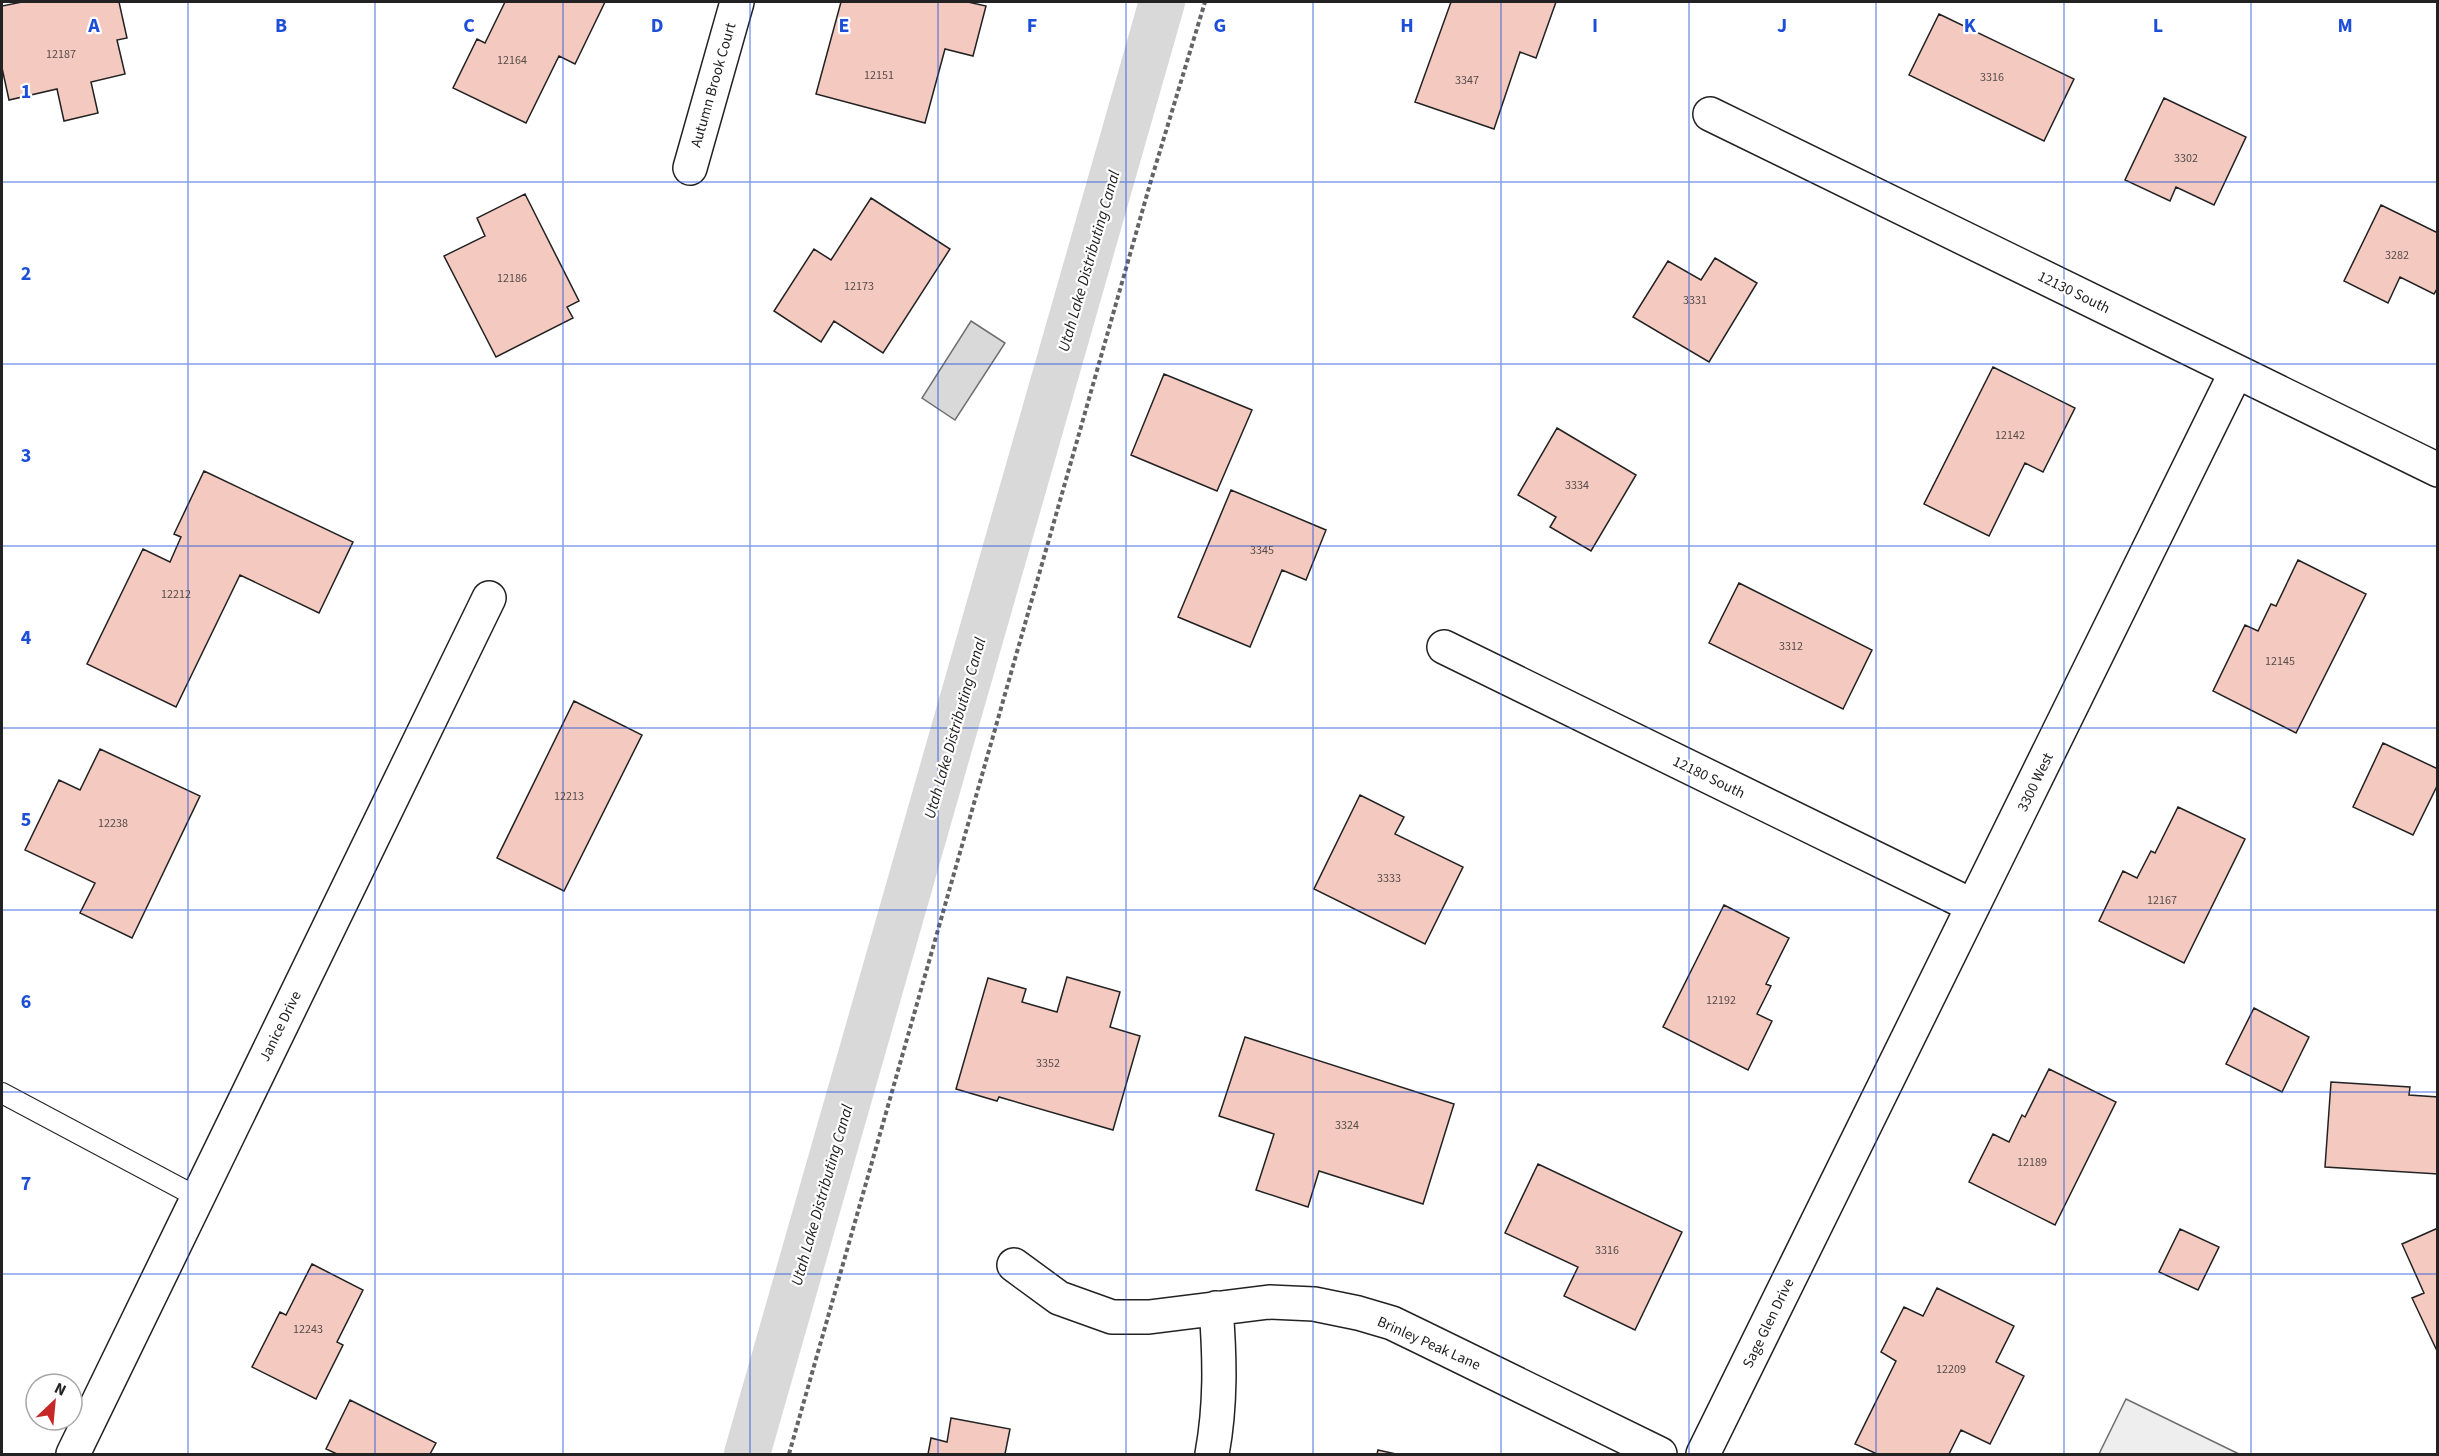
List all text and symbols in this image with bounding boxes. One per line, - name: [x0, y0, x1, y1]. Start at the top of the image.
- text: A: [87, 12, 100, 40]
- text: B: [275, 12, 287, 40]
- text: C: [463, 12, 475, 40]
- text: D: [651, 12, 663, 40]
- text: E: [839, 12, 849, 40]
- text: F: [1027, 12, 1037, 40]
- text: G: [1214, 12, 1226, 40]
- text: H: [1400, 12, 1414, 40]
- text: I: [1592, 12, 1598, 40]
- text: J: [1777, 12, 1787, 40]
- text: K: [1964, 12, 1977, 40]
- text: L: [2153, 12, 2163, 40]
- text: M: [2337, 12, 2353, 40]
- street label: Autumn Brook Court: [686, 20, 741, 150]
- house number: 12187: [46, 46, 76, 63]
- house number: 12164: [497, 52, 527, 69]
- house number: 12151: [864, 67, 894, 84]
- house number: 3316: [1980, 69, 2004, 86]
- house number: 3347: [1455, 72, 1479, 89]
- text: 1: [21, 78, 31, 106]
- house number: 3302: [2174, 150, 2198, 167]
- water label: Utah Lake Distributing Canal: [1053, 168, 1125, 354]
- house number: 3282: [2385, 247, 2409, 264]
- text: 2: [21, 260, 31, 288]
- street label: 12130 South: [2034, 266, 2113, 319]
- house number: 12186: [497, 270, 527, 287]
- house number: 12173: [844, 278, 874, 295]
- house number: 3331: [1683, 292, 1707, 309]
- house number: 12142: [1995, 427, 2025, 444]
- text: 3: [21, 442, 31, 470]
- house number: 3334: [1565, 477, 1589, 494]
- house number: 3345: [1250, 542, 1274, 559]
- house number: 12212: [161, 586, 191, 603]
- text: 4: [21, 624, 32, 652]
- water label: Utah Lake Distributing Canal: [919, 635, 991, 821]
- house number: 3312: [1779, 638, 1803, 655]
- house number: 12145: [2265, 653, 2295, 670]
- street label: 3300 West: [2012, 749, 2059, 815]
- street label: 12180 South: [1669, 751, 1748, 804]
- house number: 12213: [554, 788, 584, 805]
- text: 5: [21, 806, 31, 834]
- house number: 12238: [98, 815, 128, 832]
- house number: 3333: [1377, 870, 1401, 887]
- house number: 12167: [2147, 892, 2177, 909]
- street label: Janice Drive: [254, 987, 307, 1065]
- text: 6: [21, 988, 31, 1016]
- house number: 12192: [1706, 992, 1736, 1009]
- house number: 3352: [1036, 1055, 1060, 1072]
- water label: Utah Lake Distributing Canal: [786, 1102, 858, 1288]
- house number: 3324: [1335, 1117, 1359, 1134]
- house number: 12189: [2017, 1154, 2047, 1171]
- text: 7: [21, 1170, 31, 1198]
- house number: 3316: [1595, 1242, 1619, 1259]
- street label: Sage Glen Drive: [1738, 1275, 1799, 1372]
- street label: Brinley Peak Lane: [1374, 1311, 1484, 1376]
- house number: 12243: [293, 1321, 323, 1338]
- house number: 12209: [1936, 1361, 1966, 1378]
- north arrow: [24, 1372, 84, 1432]
- text: N: [51, 1377, 70, 1402]

